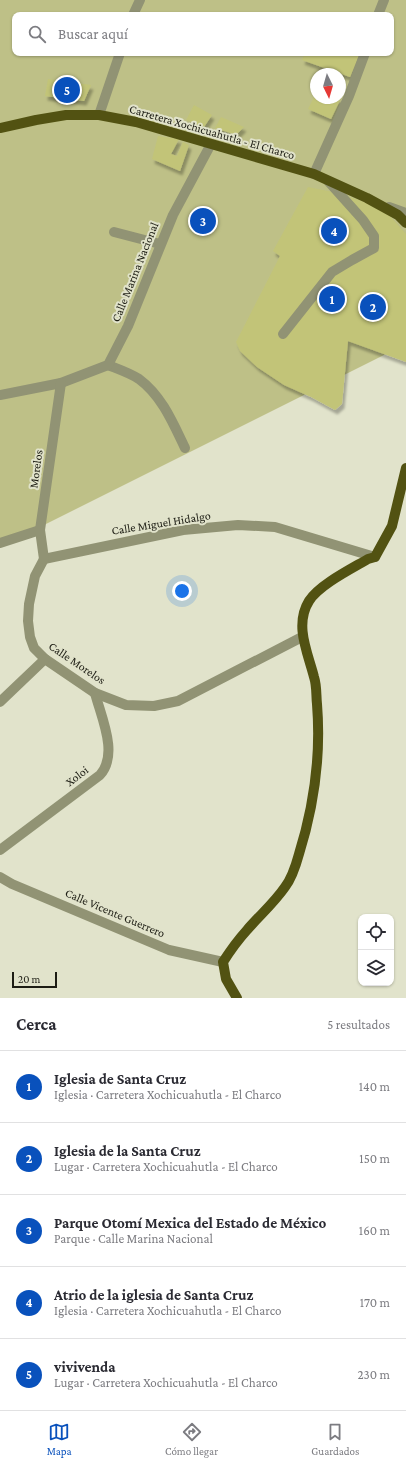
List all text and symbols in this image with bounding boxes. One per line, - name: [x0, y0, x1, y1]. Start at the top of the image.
- search box: [12, 12, 394, 56]
- icon: search: [26, 23, 48, 45]
- text: Buscar aquí: [58, 26, 128, 42]
- north arrow: [310, 68, 346, 104]
- pin: 5: [54, 75, 80, 105]
- street label: Carretera Xochicuahutla - El Charco: [128, 102, 296, 162]
- pin: 3: [190, 206, 216, 236]
- pin: 4: [321, 216, 347, 246]
- street label: Calle Marina Nacional: [109, 220, 161, 324]
- pin: 1: [319, 284, 345, 314]
- pin: 2: [360, 292, 386, 322]
- street label: Morelos: [26, 448, 46, 489]
- street label: Calle Miguel Hidalgo: [110, 508, 212, 538]
- your location: [172, 581, 192, 601]
- street label: Calle Morelos: [46, 639, 108, 687]
- street label: Xoloi: [63, 763, 91, 789]
- street label: Calle Vicente Guerrero: [63, 886, 167, 940]
- map controls: [358, 914, 394, 986]
- button: locate: [358, 914, 394, 950]
- button: layers: [358, 950, 394, 986]
- scale bar: [12, 970, 57, 989]
- text: 20 m: [18, 973, 40, 985]
- text: Cerca: [16, 1015, 56, 1034]
- text: 5 resultados: [327, 1017, 390, 1032]
- text: Iglesia de Santa Cruz: [54, 1071, 186, 1087]
- text: 1: [27, 1079, 31, 1094]
- text: 140 m: [359, 1079, 390, 1094]
- text: Iglesia · Carretera Xochicuahutla - El Charco: [54, 1087, 282, 1102]
- text: Iglesia de la Santa Cruz: [54, 1143, 201, 1159]
- text: 2: [26, 1151, 32, 1166]
- text: 150 m: [359, 1151, 390, 1166]
- text: Lugar · Carretera Xochicuahutla - El Charco: [54, 1159, 278, 1174]
- text: Parque Otomí Mexica del Estado de México: [54, 1215, 326, 1231]
- text: 3: [26, 1223, 32, 1238]
- text: 160 m: [359, 1223, 390, 1238]
- text: Parque · Calle Marina Nacional: [54, 1231, 213, 1246]
- text: Atrio de la iglesia de Santa Cruz: [54, 1287, 253, 1303]
- text: 4: [25, 1295, 33, 1310]
- text: 170 m: [360, 1295, 390, 1310]
- text: Iglesia · Carretera Xochicuahutla - El Charco: [54, 1303, 282, 1318]
- text: vivivenda: [54, 1359, 116, 1375]
- text: 5: [26, 1367, 32, 1382]
- text: 230 m: [357, 1367, 390, 1382]
- text: Lugar · Carretera Xochicuahutla - El Charco: [54, 1375, 278, 1390]
- tab: Mapa: [47, 1421, 72, 1457]
- tab: Cómo llegar: [165, 1421, 218, 1457]
- tab: Guardados: [311, 1421, 359, 1457]

